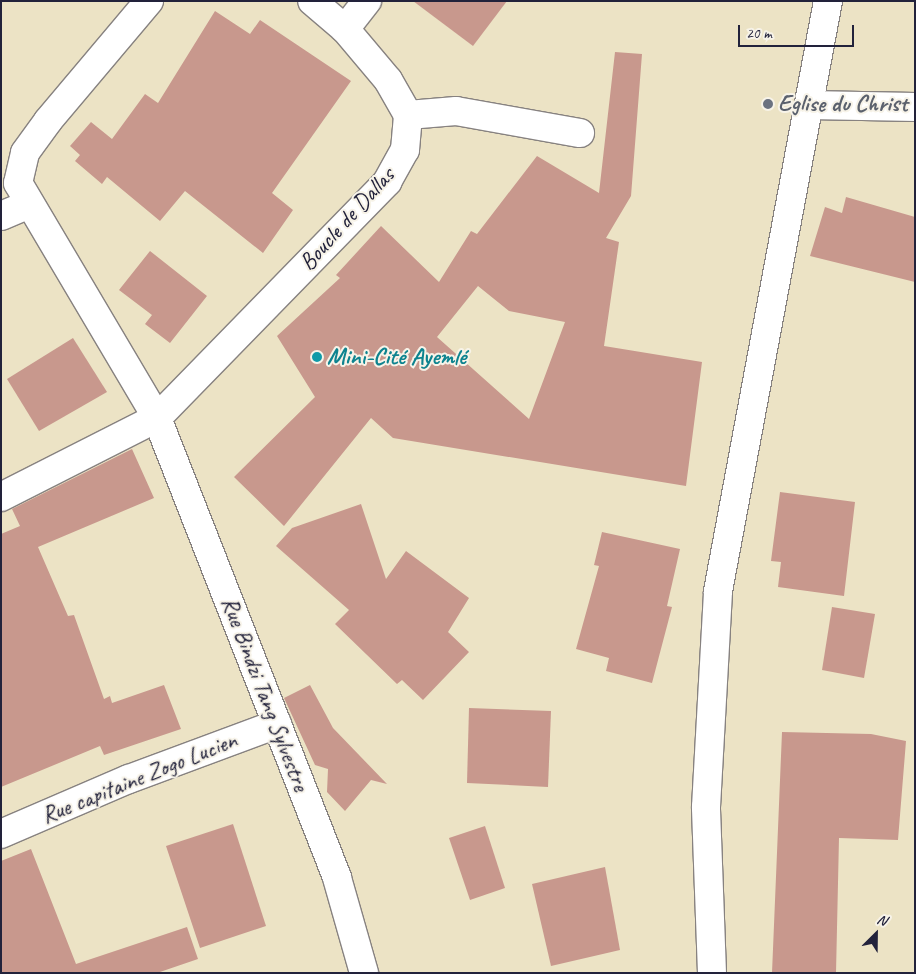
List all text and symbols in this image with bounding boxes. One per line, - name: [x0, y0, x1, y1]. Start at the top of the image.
- scale bar: [741, 15, 857, 47]
- text: 20 m: [746, 24, 772, 43]
- place label: Eglise du Christ: [778, 90, 907, 118]
- marker: Eglise du Christ: [762, 98, 774, 110]
- street label: Boucle de Dallas: [293, 161, 401, 277]
- place label: Mini-Cité Ayemlé: [327, 343, 466, 371]
- marker: Mini-Cité Ayemlé: [311, 351, 323, 363]
- street label: Rue Bindzi Tang Sylvestre: [215, 593, 315, 795]
- street label: Rue capitaine Zogo Lucien: [38, 726, 240, 830]
- north arrow: [851, 909, 901, 959]
- text: N: [875, 910, 889, 929]

